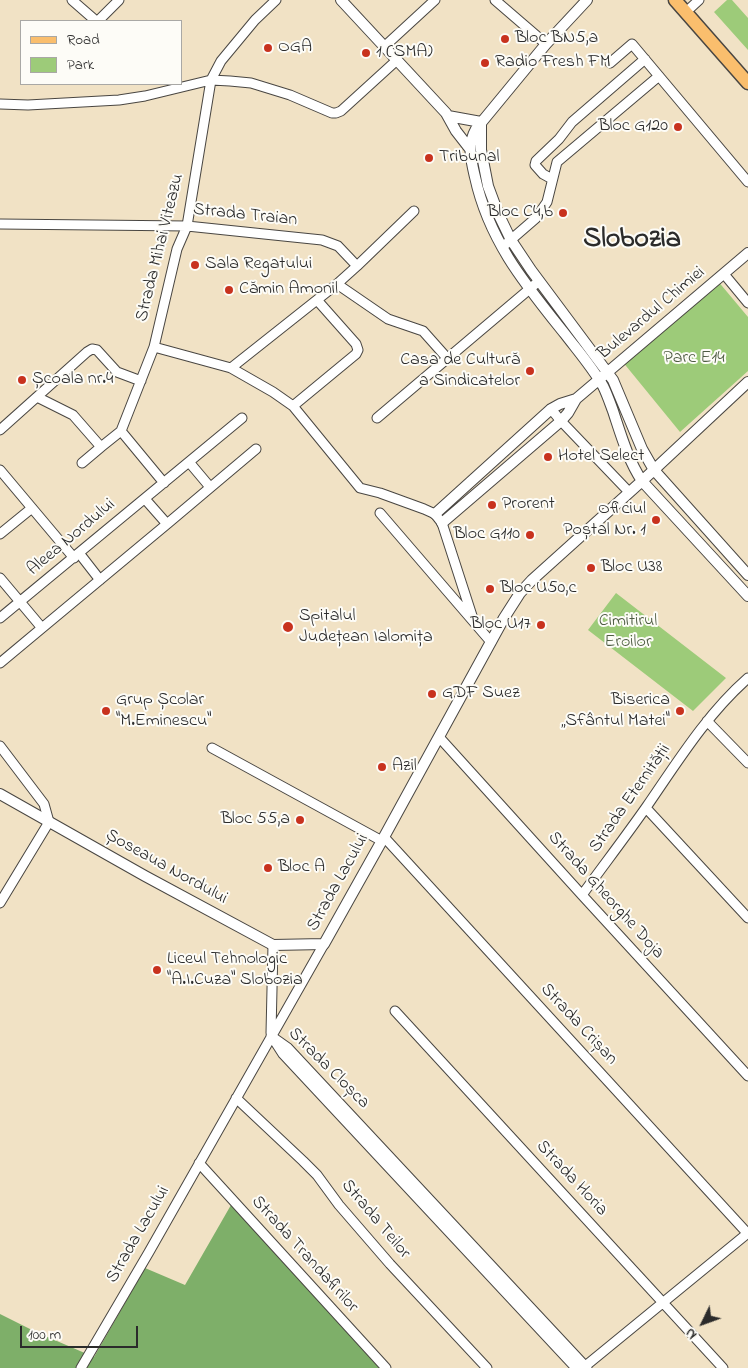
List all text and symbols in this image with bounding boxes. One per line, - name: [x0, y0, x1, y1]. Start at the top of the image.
- legend: [20, 20, 182, 85]
- place label: Bloc BN5,a: [515, 28, 598, 50]
- text: Road: [67, 29, 100, 51]
- marker: Bloc BN5,a: [499, 33, 511, 45]
- place label: OGA: [278, 37, 312, 59]
- marker: OGA: [262, 42, 274, 54]
- place label: 1 (SMA): [376, 42, 433, 64]
- marker: 1 (SMA): [360, 47, 372, 59]
- place label: Radio Fresh FM: [495, 52, 611, 74]
- text: Park: [67, 54, 94, 76]
- marker: Radio Fresh FM: [479, 57, 491, 69]
- place label: Bloc G120: [598, 116, 668, 138]
- marker: Bloc G120: [672, 121, 684, 133]
- place label: Tribunal: [439, 147, 499, 169]
- marker: Tribunal: [423, 152, 435, 164]
- street label: Strada Mihai Viteazu: [132, 172, 190, 324]
- street label: Strada Traian: [192, 200, 298, 232]
- place label: Bloc C4,b: [487, 202, 553, 224]
- marker: Bloc C4,b: [557, 207, 569, 219]
- district label: Slobozia: [583, 224, 681, 258]
- place label: Sala Regatului: [205, 254, 312, 276]
- marker: Sala Regatului: [189, 259, 201, 271]
- street label: Bulevardul Chimiei: [594, 263, 710, 365]
- place label: Cămin Amonil: [239, 279, 338, 301]
- marker: Cămin Amonil: [223, 284, 235, 296]
- park label: Parc E14: [663, 348, 725, 370]
- place label: Casa de Cultură a Sindicatelor: [400, 350, 520, 392]
- marker: Casa de Cultură a Sindicatelor: [524, 365, 536, 377]
- place label: Școala nr.4: [32, 369, 113, 391]
- marker: Școala nr.4: [16, 374, 28, 386]
- place label: Hotel Select: [558, 446, 644, 468]
- marker: Hotel Select: [542, 451, 554, 463]
- place label: Prorent: [502, 494, 555, 516]
- street label: Aleea Nordului: [24, 495, 120, 581]
- marker: Prorent: [486, 499, 498, 511]
- place label: Oficiul Poștal Nr. 1: [563, 499, 646, 542]
- marker: Oficiul Poștal Nr. 1: [650, 514, 662, 526]
- place label: Bloc G110: [454, 524, 520, 546]
- marker: Bloc G110: [524, 529, 536, 541]
- place label: Bloc U38: [601, 557, 662, 579]
- marker: Bloc U38: [585, 562, 597, 574]
- place label: Bloc U50,c: [500, 578, 576, 600]
- marker: Bloc U50,c: [484, 583, 496, 595]
- place label: Spitalul Județean Ialomița: [299, 606, 433, 649]
- park label: Cimitirul Eroilor: [599, 611, 657, 654]
- place label: Bloc U17: [471, 614, 531, 636]
- marker: Bloc U17: [535, 619, 547, 631]
- marker: Spitalul Județean Ialomița: [281, 620, 295, 634]
- place label: GDF Suez: [442, 683, 520, 705]
- marker: GDF Suez: [426, 688, 438, 700]
- place label: Grup Școlar "M.Eminescu": [116, 690, 212, 732]
- place label: Biserica „Sfântul Matei": [561, 690, 670, 732]
- marker: Grup Școlar "M.Eminescu": [100, 705, 112, 717]
- marker: Biserica „Sfântul Matei": [674, 705, 686, 717]
- street label: Strada Eternității: [586, 741, 676, 857]
- place label: Azil: [392, 756, 417, 778]
- marker: Azil: [376, 761, 388, 773]
- place label: Bloc 55,a: [221, 809, 290, 831]
- marker: Bloc 55,a: [294, 814, 306, 826]
- street label: Șoseaua Nordului: [101, 826, 231, 910]
- street label: Strada Gheorghe Doja: [542, 828, 668, 964]
- street label: Strada Lacului: [303, 830, 375, 936]
- place label: Bloc A: [278, 857, 325, 879]
- marker: Bloc A: [262, 862, 274, 874]
- place label: Liceul Tehnologic "A.I.Cuza" Slobozia: [167, 949, 303, 992]
- marker: Liceul Tehnologic "A.I.Cuza" Slobozia: [151, 964, 163, 976]
- street label: Strada Crișan: [535, 980, 621, 1070]
- street label: Strada Cloșca: [283, 1024, 373, 1114]
- street label: Strada Horia: [531, 1137, 611, 1221]
- street label: Strada Teilor: [336, 1176, 414, 1264]
- street label: Strada Lacului: [103, 1183, 175, 1287]
- street label: Strada Trandafirilor: [246, 1192, 362, 1318]
- north arrow: [678, 1298, 728, 1348]
- scale bar: [22, 1316, 140, 1348]
- text: N: [681, 1323, 702, 1344]
- text: 100 m: [28, 1324, 61, 1346]

